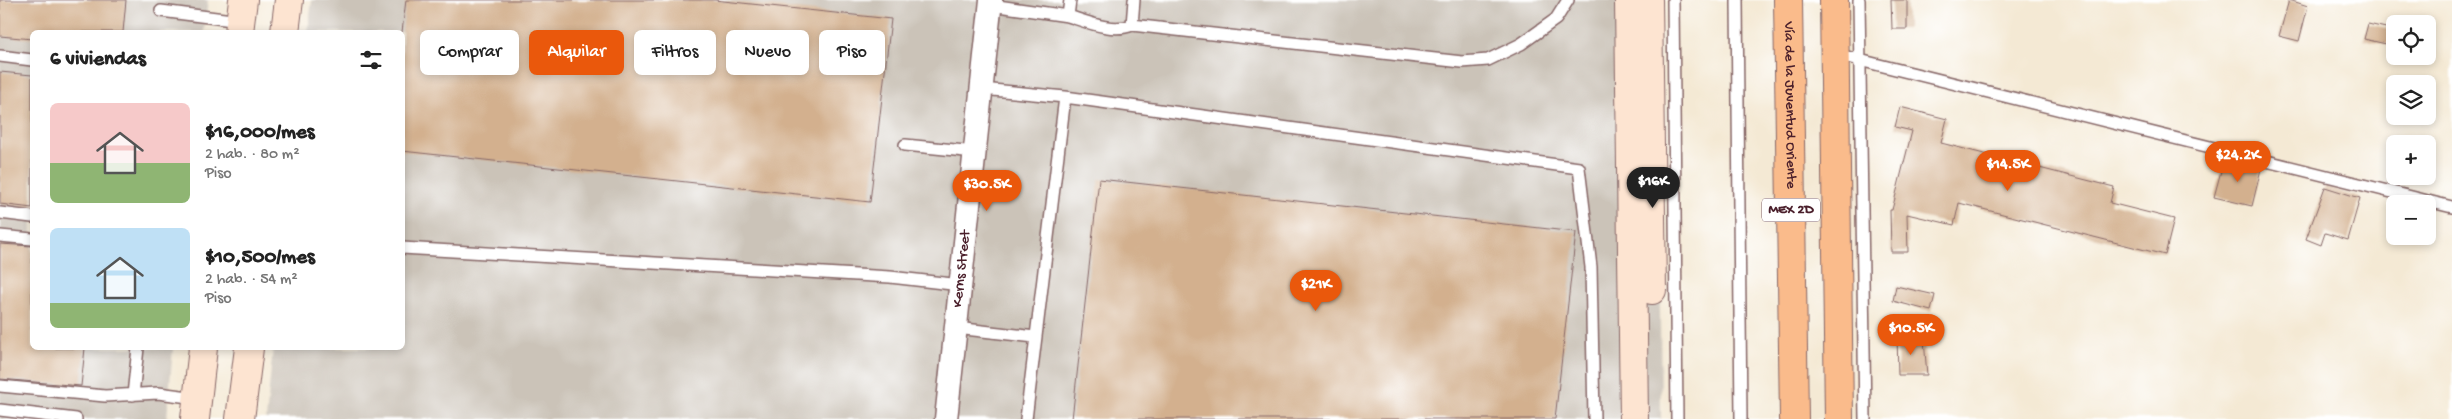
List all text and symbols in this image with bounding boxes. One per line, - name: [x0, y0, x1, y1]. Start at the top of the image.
- map controls: [2386, 15, 2436, 245]
- button: locate: [2386, 15, 2436, 65]
- street label: Vía de la Juventud Oriente: [1779, 20, 1800, 189]
- chip: Comprar: [420, 30, 519, 75]
- chip: Alquilar: [529, 30, 624, 75]
- chip: Filtros: [634, 30, 716, 75]
- chip: Nuevo: [726, 30, 809, 75]
- chip: Piso: [819, 30, 885, 75]
- icon: filters: [357, 46, 385, 74]
- text: 6 viviendas: [50, 48, 146, 73]
- button: layers: [2386, 75, 2436, 125]
- text: $16,000/mes: [205, 121, 314, 146]
- icon: home: [90, 123, 150, 183]
- button: +: [2386, 135, 2436, 185]
- pin: $24.2K: [2197, 140, 2279, 183]
- text: 2 hab. · 80 m²: [205, 146, 300, 165]
- text: $24.2K: [2216, 147, 2260, 166]
- pin: $14.5K: [1967, 150, 2049, 192]
- text: $14.5K: [1986, 156, 2030, 175]
- text: Piso: [205, 165, 232, 184]
- pin: $16K: [1623, 166, 1683, 209]
- pin: $30.5K: [946, 170, 1028, 212]
- text: $16K: [1638, 173, 1668, 192]
- text: $30.5K: [964, 176, 1010, 195]
- button: −: [2386, 195, 2436, 245]
- road number: MEX 2D: [1762, 198, 1820, 222]
- street label: Kerns Street: [949, 227, 975, 308]
- text: $10,500/mes: [205, 246, 315, 271]
- icon: home: [90, 248, 150, 308]
- pin: $21K: [1286, 270, 1346, 312]
- text: 2 hab. · 54 m²: [205, 271, 298, 290]
- text: $21K: [1301, 276, 1331, 295]
- text: Piso: [205, 290, 232, 309]
- pin: $10.5K: [1870, 314, 1952, 356]
- text: $10.5K: [1889, 320, 1933, 339]

